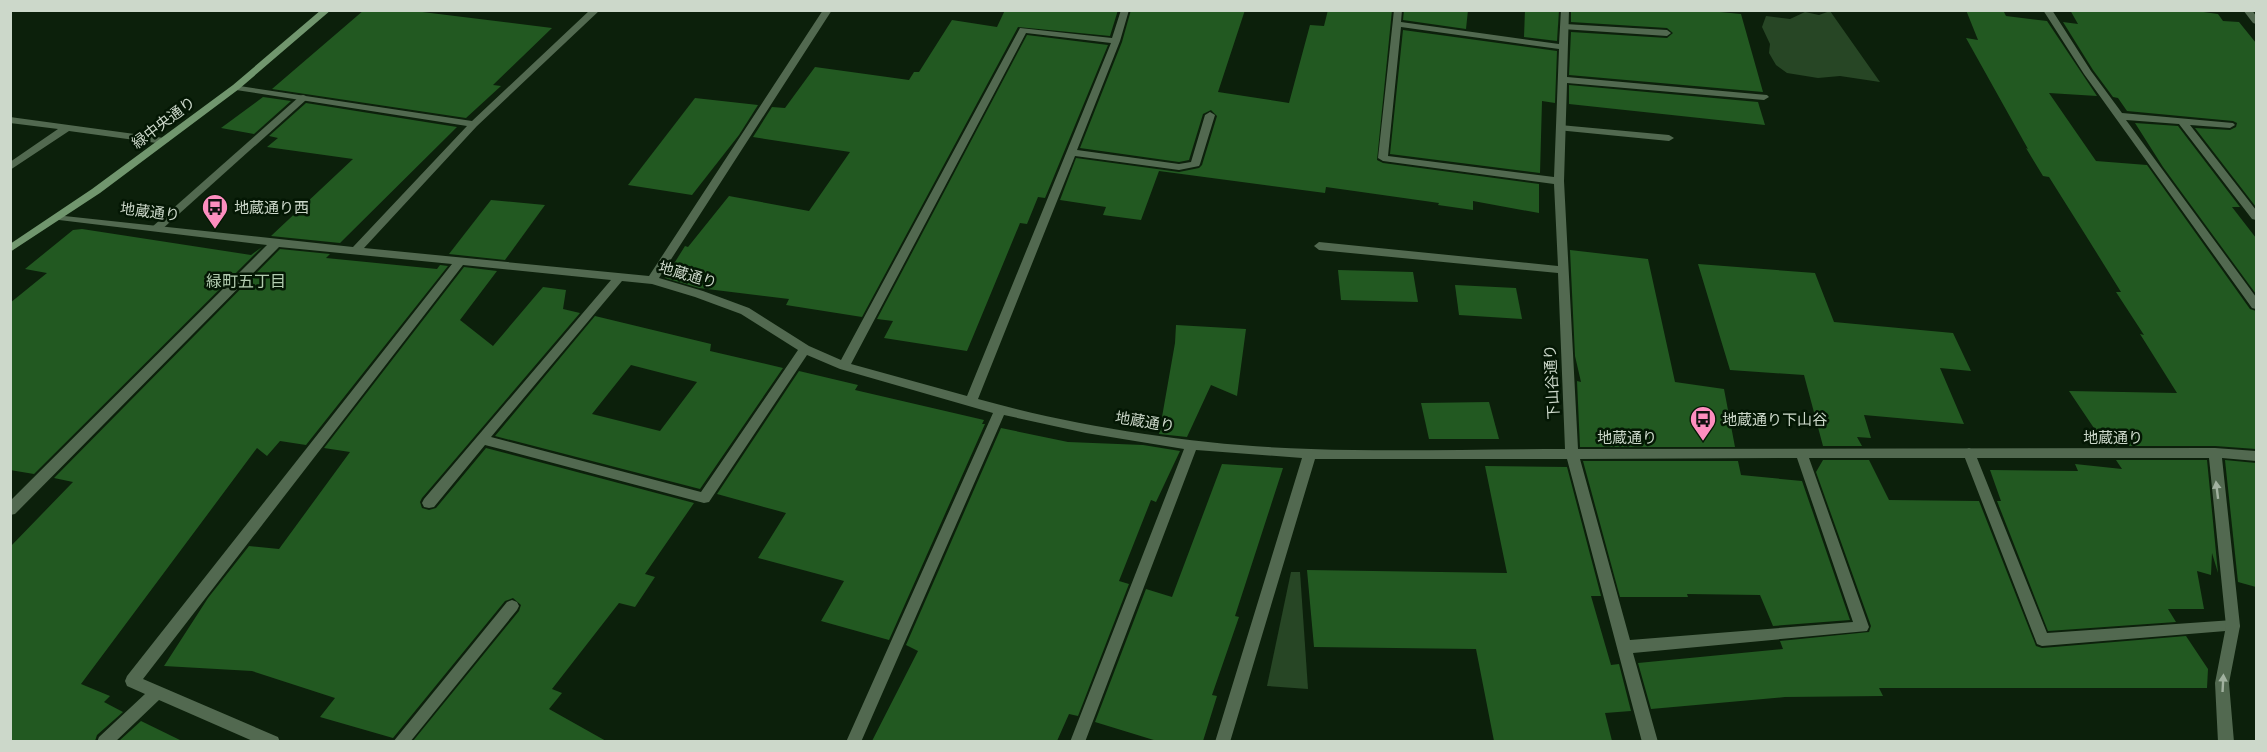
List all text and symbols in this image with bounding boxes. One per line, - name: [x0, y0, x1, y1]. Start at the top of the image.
- street label: 緑中央通り: [127, 91, 199, 153]
- bus stop icon: 地蔵通り西: [200, 192, 230, 230]
- street label: 地蔵通り: [119, 197, 181, 225]
- place label: 地蔵通り西: [234, 197, 309, 217]
- street label: 地蔵通り: [656, 256, 720, 292]
- district label: 緑町五丁目: [206, 270, 286, 292]
- street label: 下山谷通り: [1539, 344, 1563, 420]
- bus stop icon: 地蔵通り下山谷: [1688, 404, 1718, 442]
- street label: 地蔵通り: [1114, 406, 1176, 436]
- place label: 地蔵通り下山谷: [1722, 409, 1827, 429]
- street label: 地蔵通り: [1597, 427, 1657, 447]
- street label: 地蔵通り: [2083, 427, 2143, 447]
- one-way arrow: [2212, 480, 2222, 499]
- one-way arrow: [2219, 674, 2228, 693]

